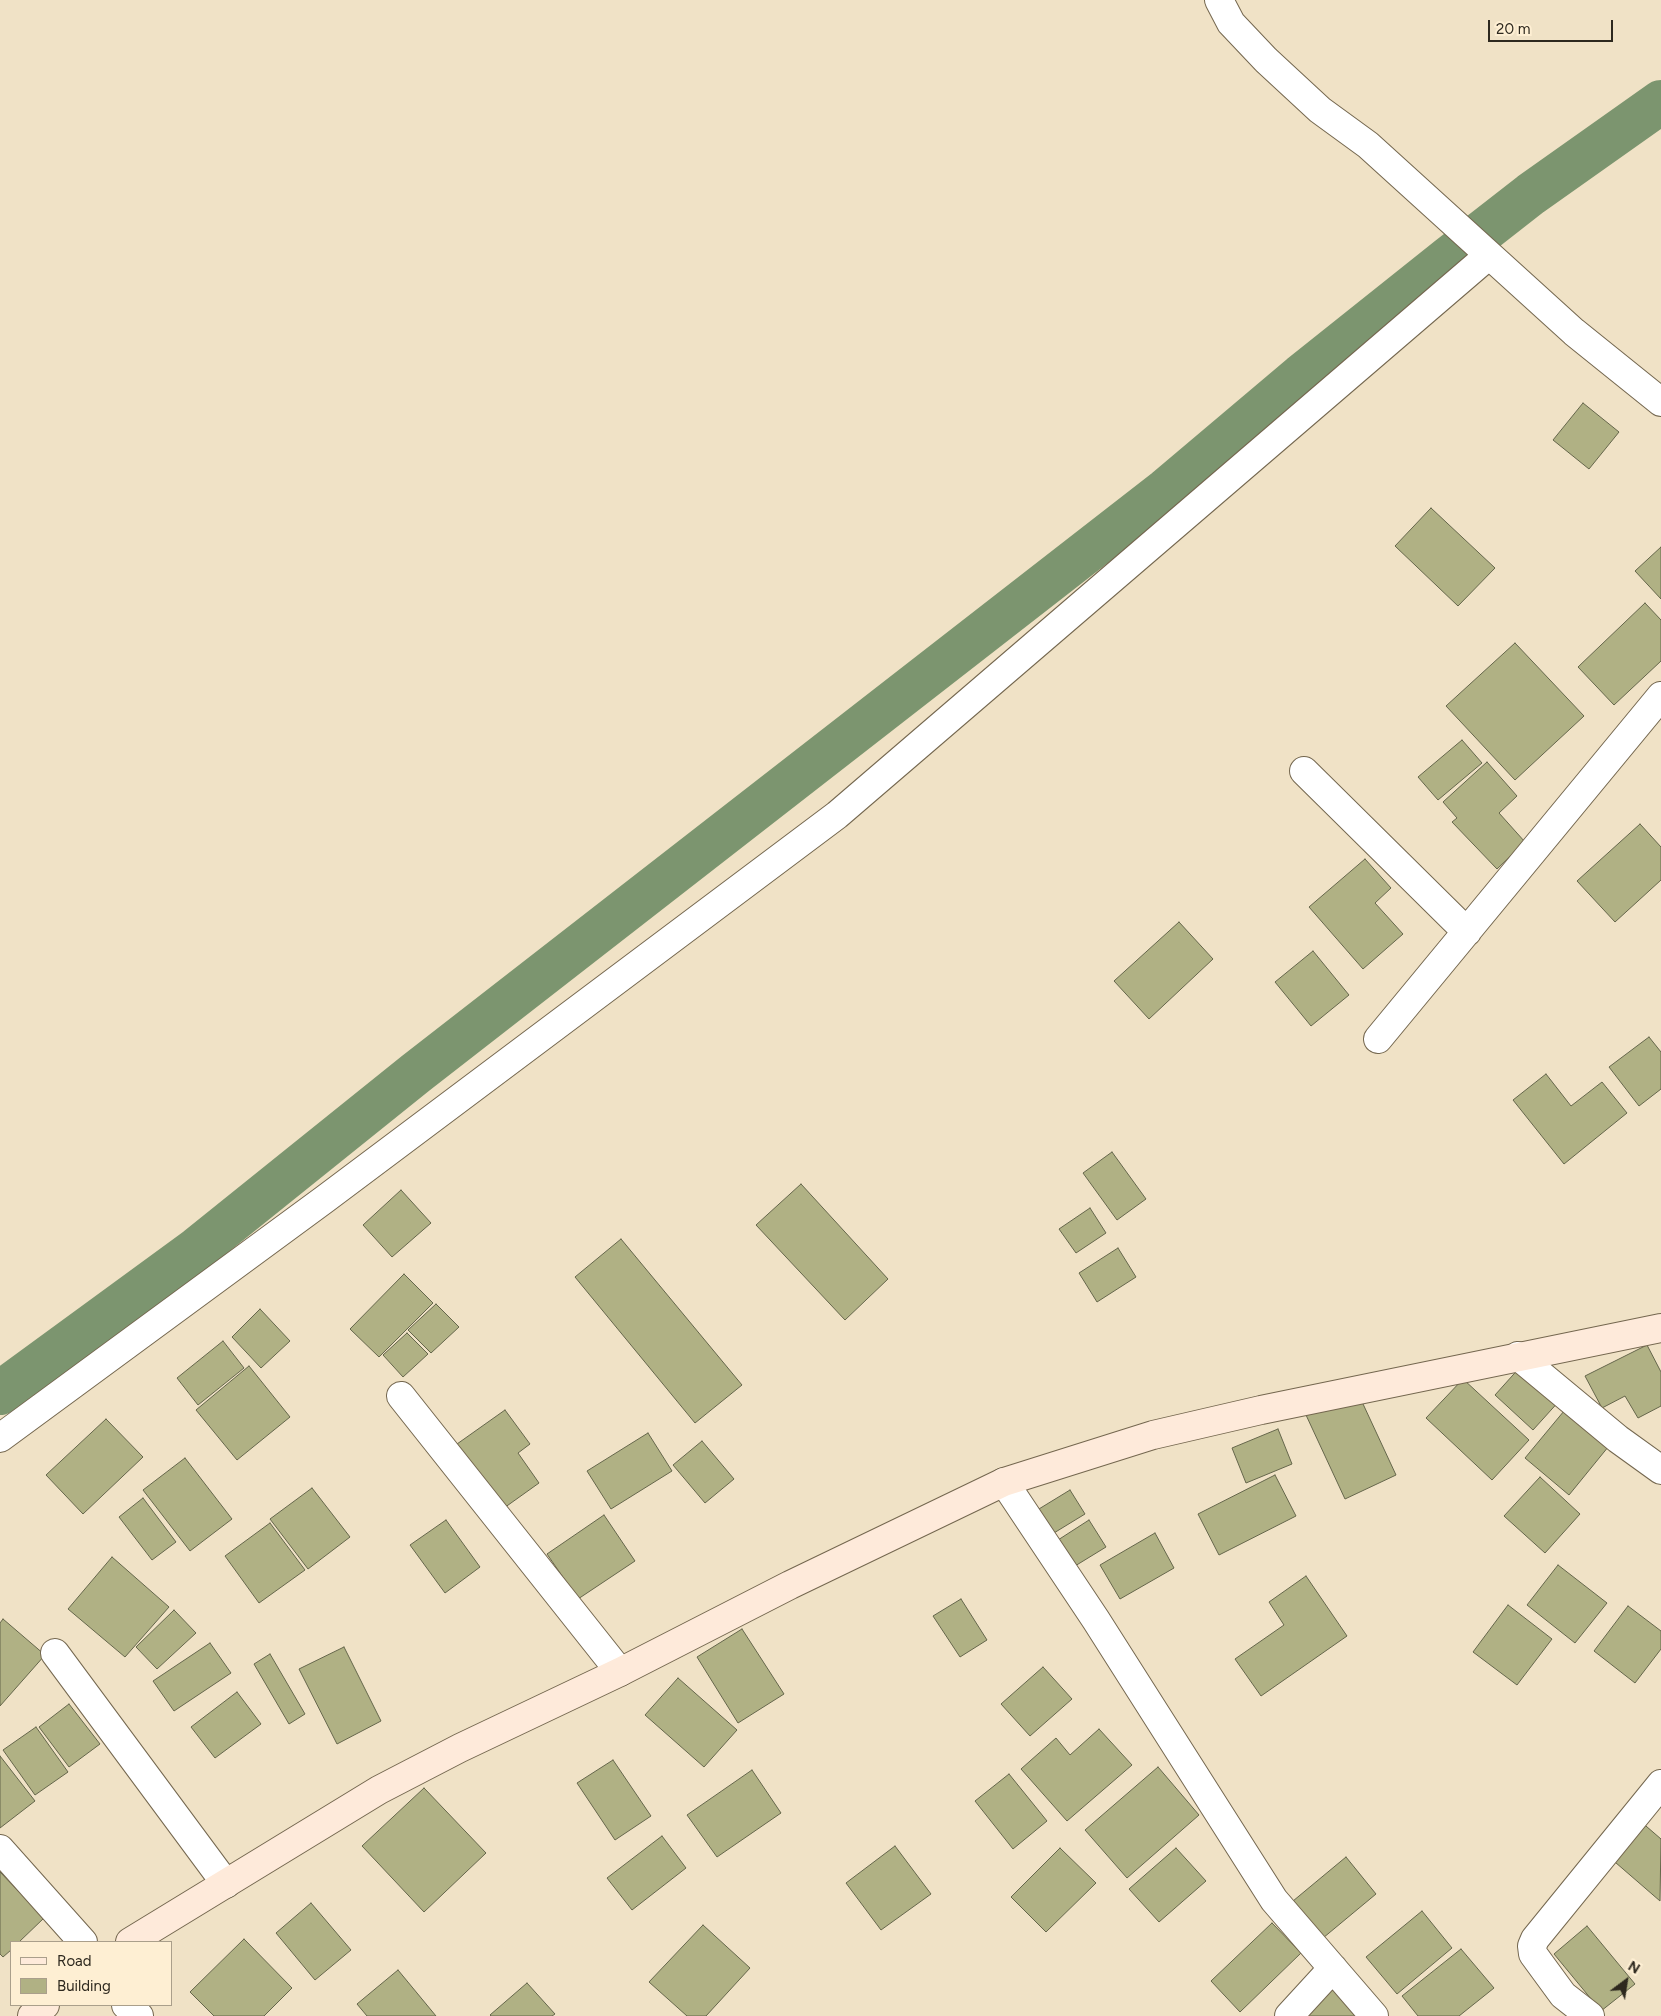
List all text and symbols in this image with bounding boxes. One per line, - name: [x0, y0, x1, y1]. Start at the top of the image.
- scale bar: [1491, 10, 1616, 42]
- text: 20 m: [1496, 20, 1530, 38]
- legend: [10, 1941, 172, 2006]
- text: Road: [57, 1952, 92, 1970]
- north arrow: [1601, 1956, 1651, 2006]
- text: N: [1625, 1958, 1643, 1978]
- text: Building: [57, 1977, 111, 1995]

